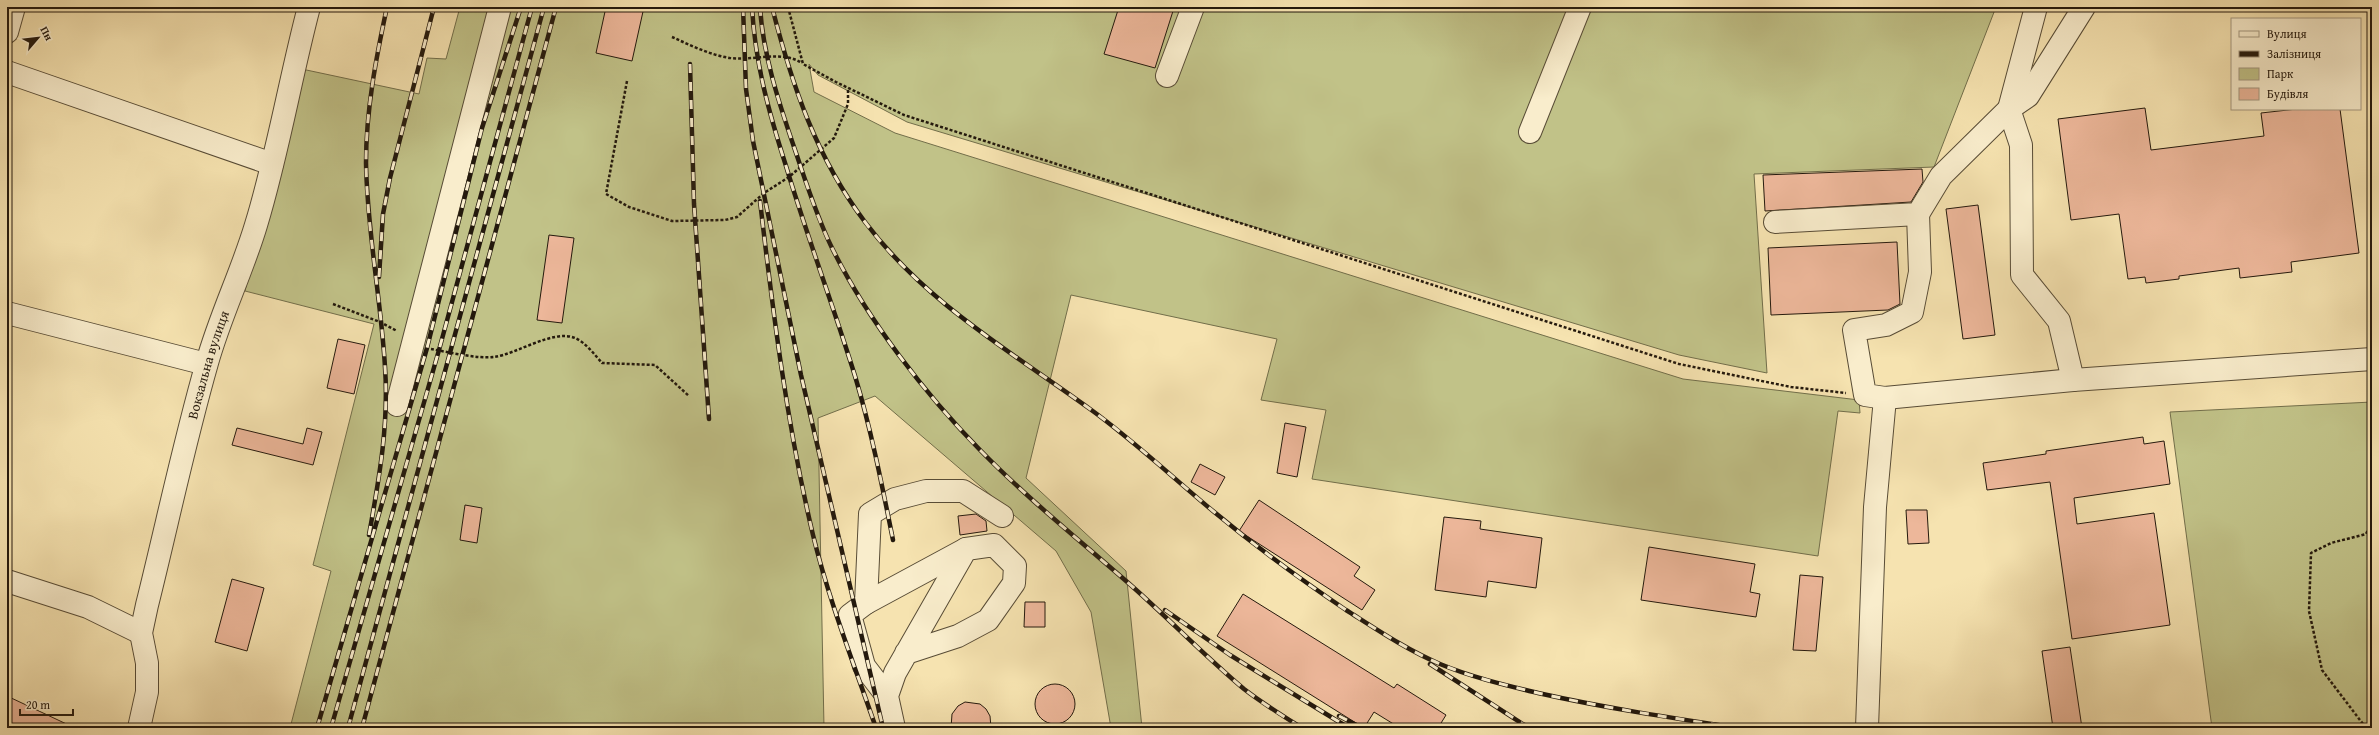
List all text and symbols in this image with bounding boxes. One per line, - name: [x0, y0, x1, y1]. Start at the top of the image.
- north arrow: [18, 18, 58, 58]
- legend: [2231, 18, 2361, 110]
- text: Пн: [36, 23, 57, 44]
- text: Вулиця: [2267, 25, 2307, 42]
- text: Залізниця: [2267, 45, 2321, 62]
- text: Парк: [2267, 65, 2294, 82]
- text: Будівля: [2267, 85, 2308, 102]
- street label: Вокзальна вулиця: [182, 308, 234, 421]
- scale bar: [20, 691, 73, 717]
- text: 20 m: [26, 696, 50, 713]

